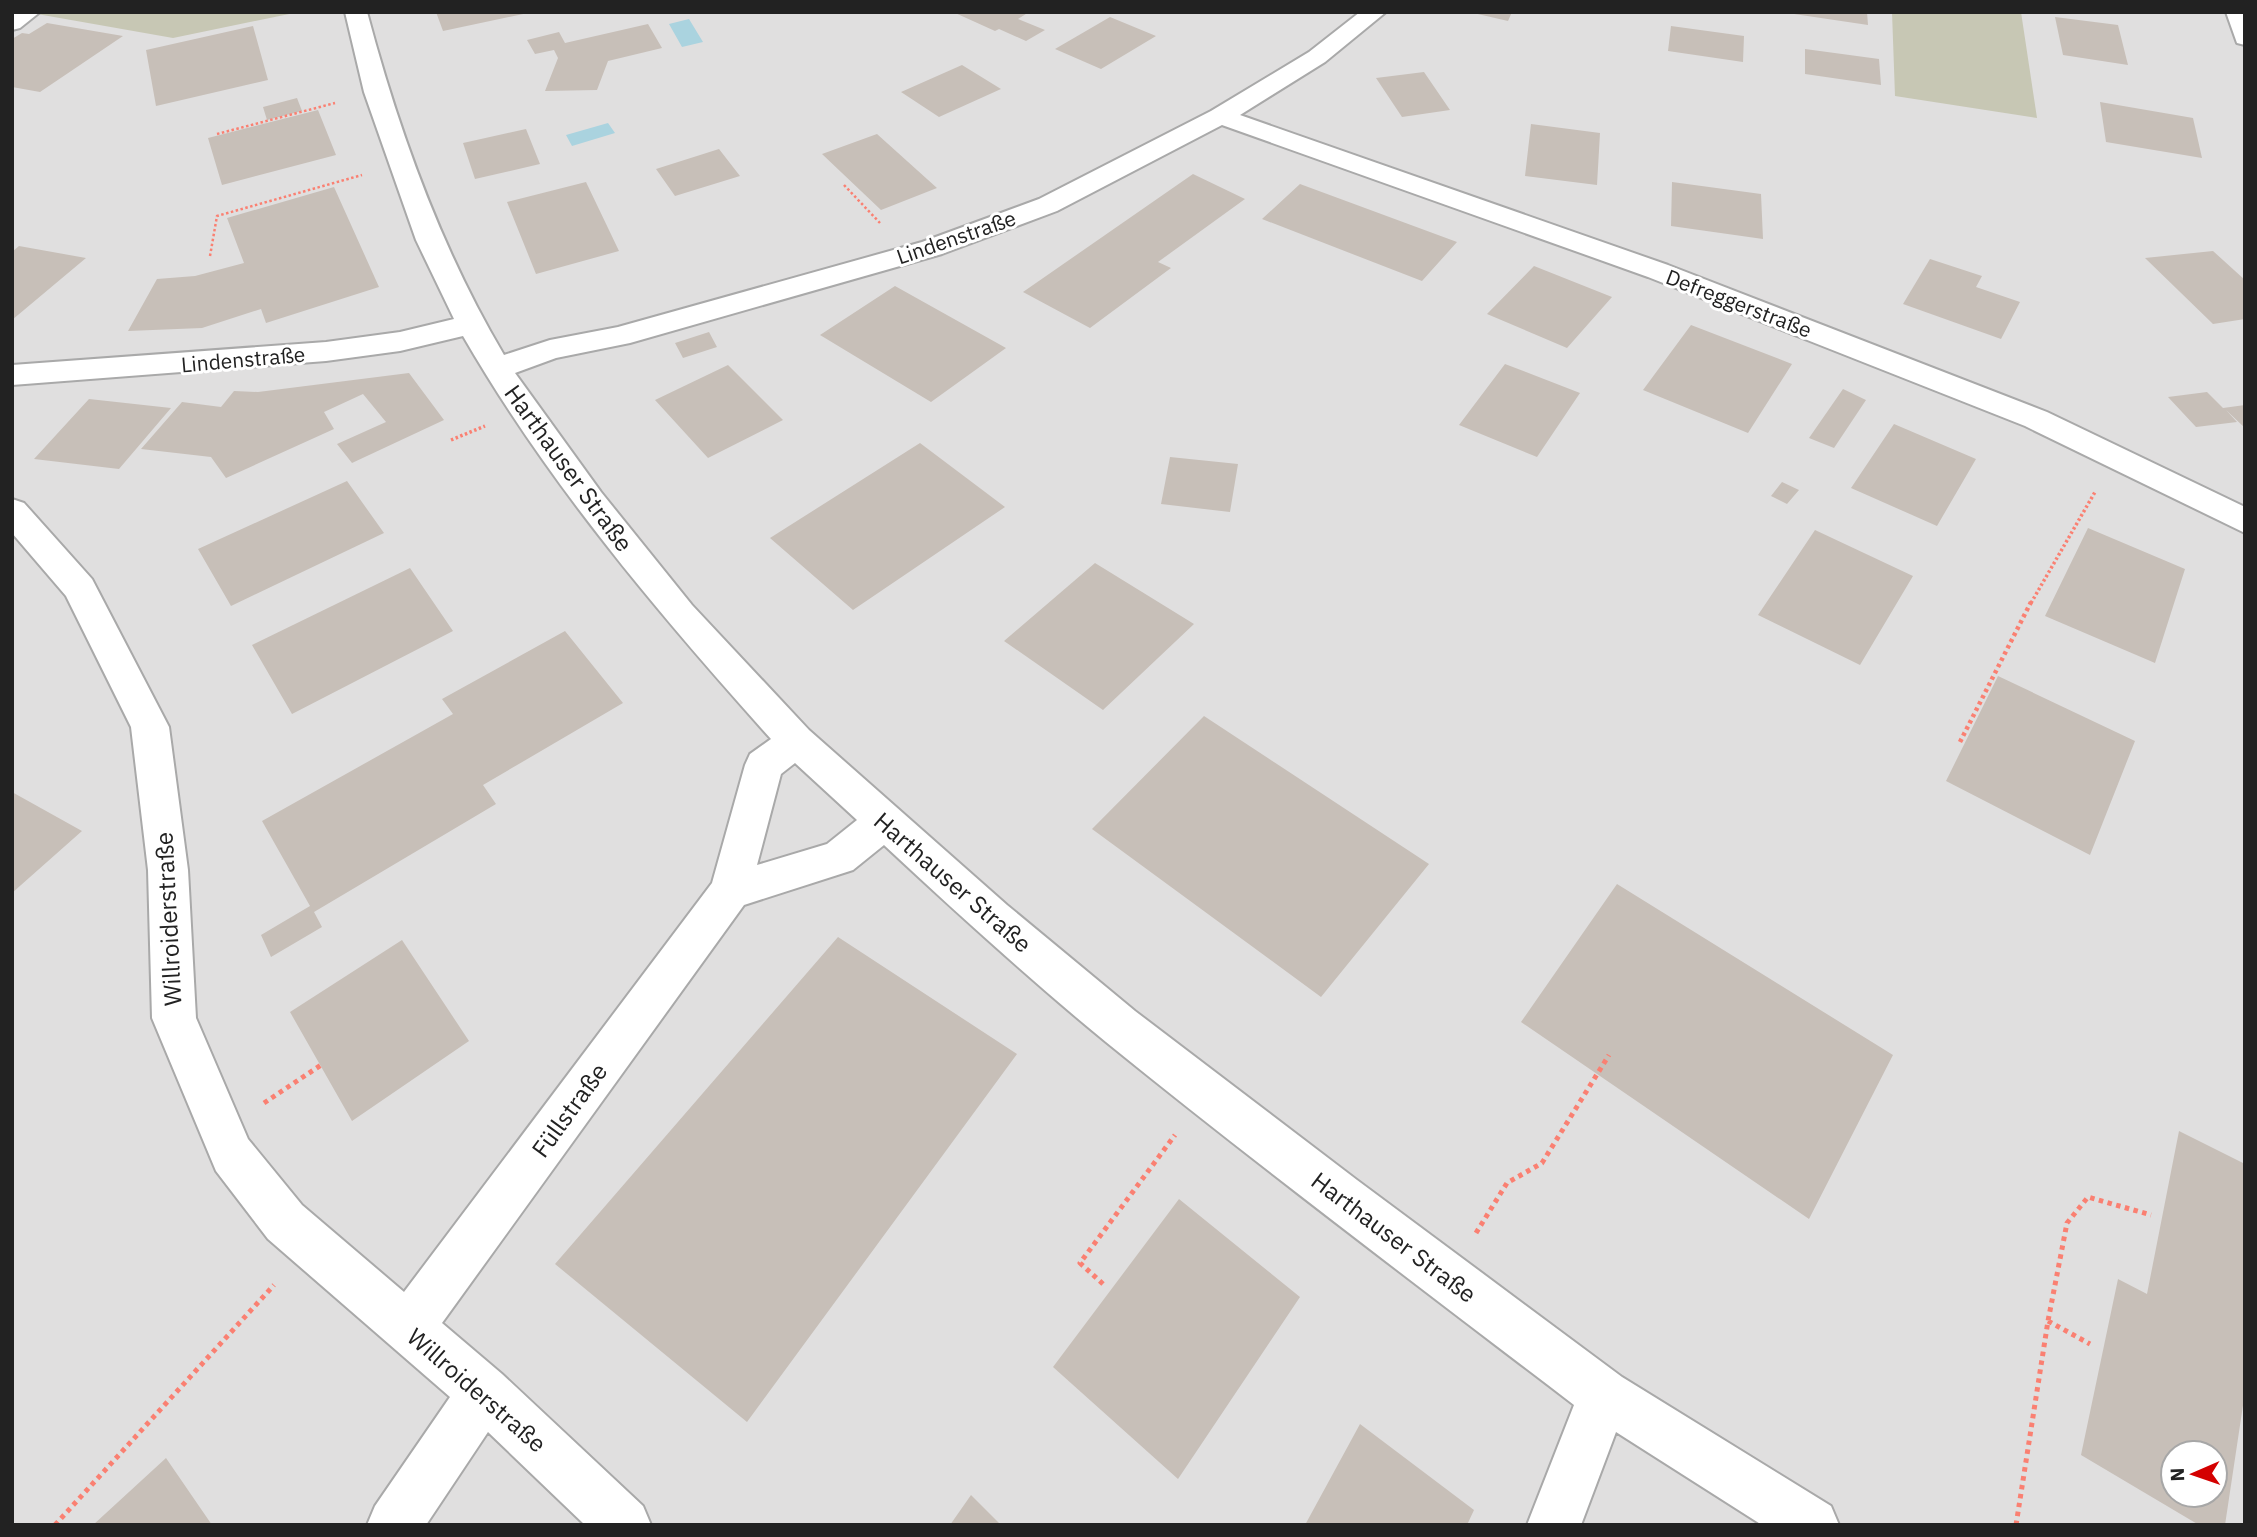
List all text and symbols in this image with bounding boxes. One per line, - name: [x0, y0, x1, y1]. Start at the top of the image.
- street label: Lindenstraße: [893, 203, 1019, 271]
- street label: Defreggerstraße: [1662, 262, 1816, 344]
- street label: Lindenstraße: [180, 340, 306, 378]
- street label: Harthauser Straße: [498, 378, 640, 558]
- street label: Harthauser Straße: [867, 805, 1039, 959]
- street label: Willroiderstraße: [147, 831, 189, 1007]
- street label: Füllstraße: [524, 1056, 614, 1164]
- street label: Harthauser Straße: [1305, 1164, 1483, 1310]
- street label: Willroiderstraße: [401, 1321, 553, 1459]
- north arrow: [2159, 1439, 2229, 1509]
- text: N: [2165, 1467, 2189, 1482]

